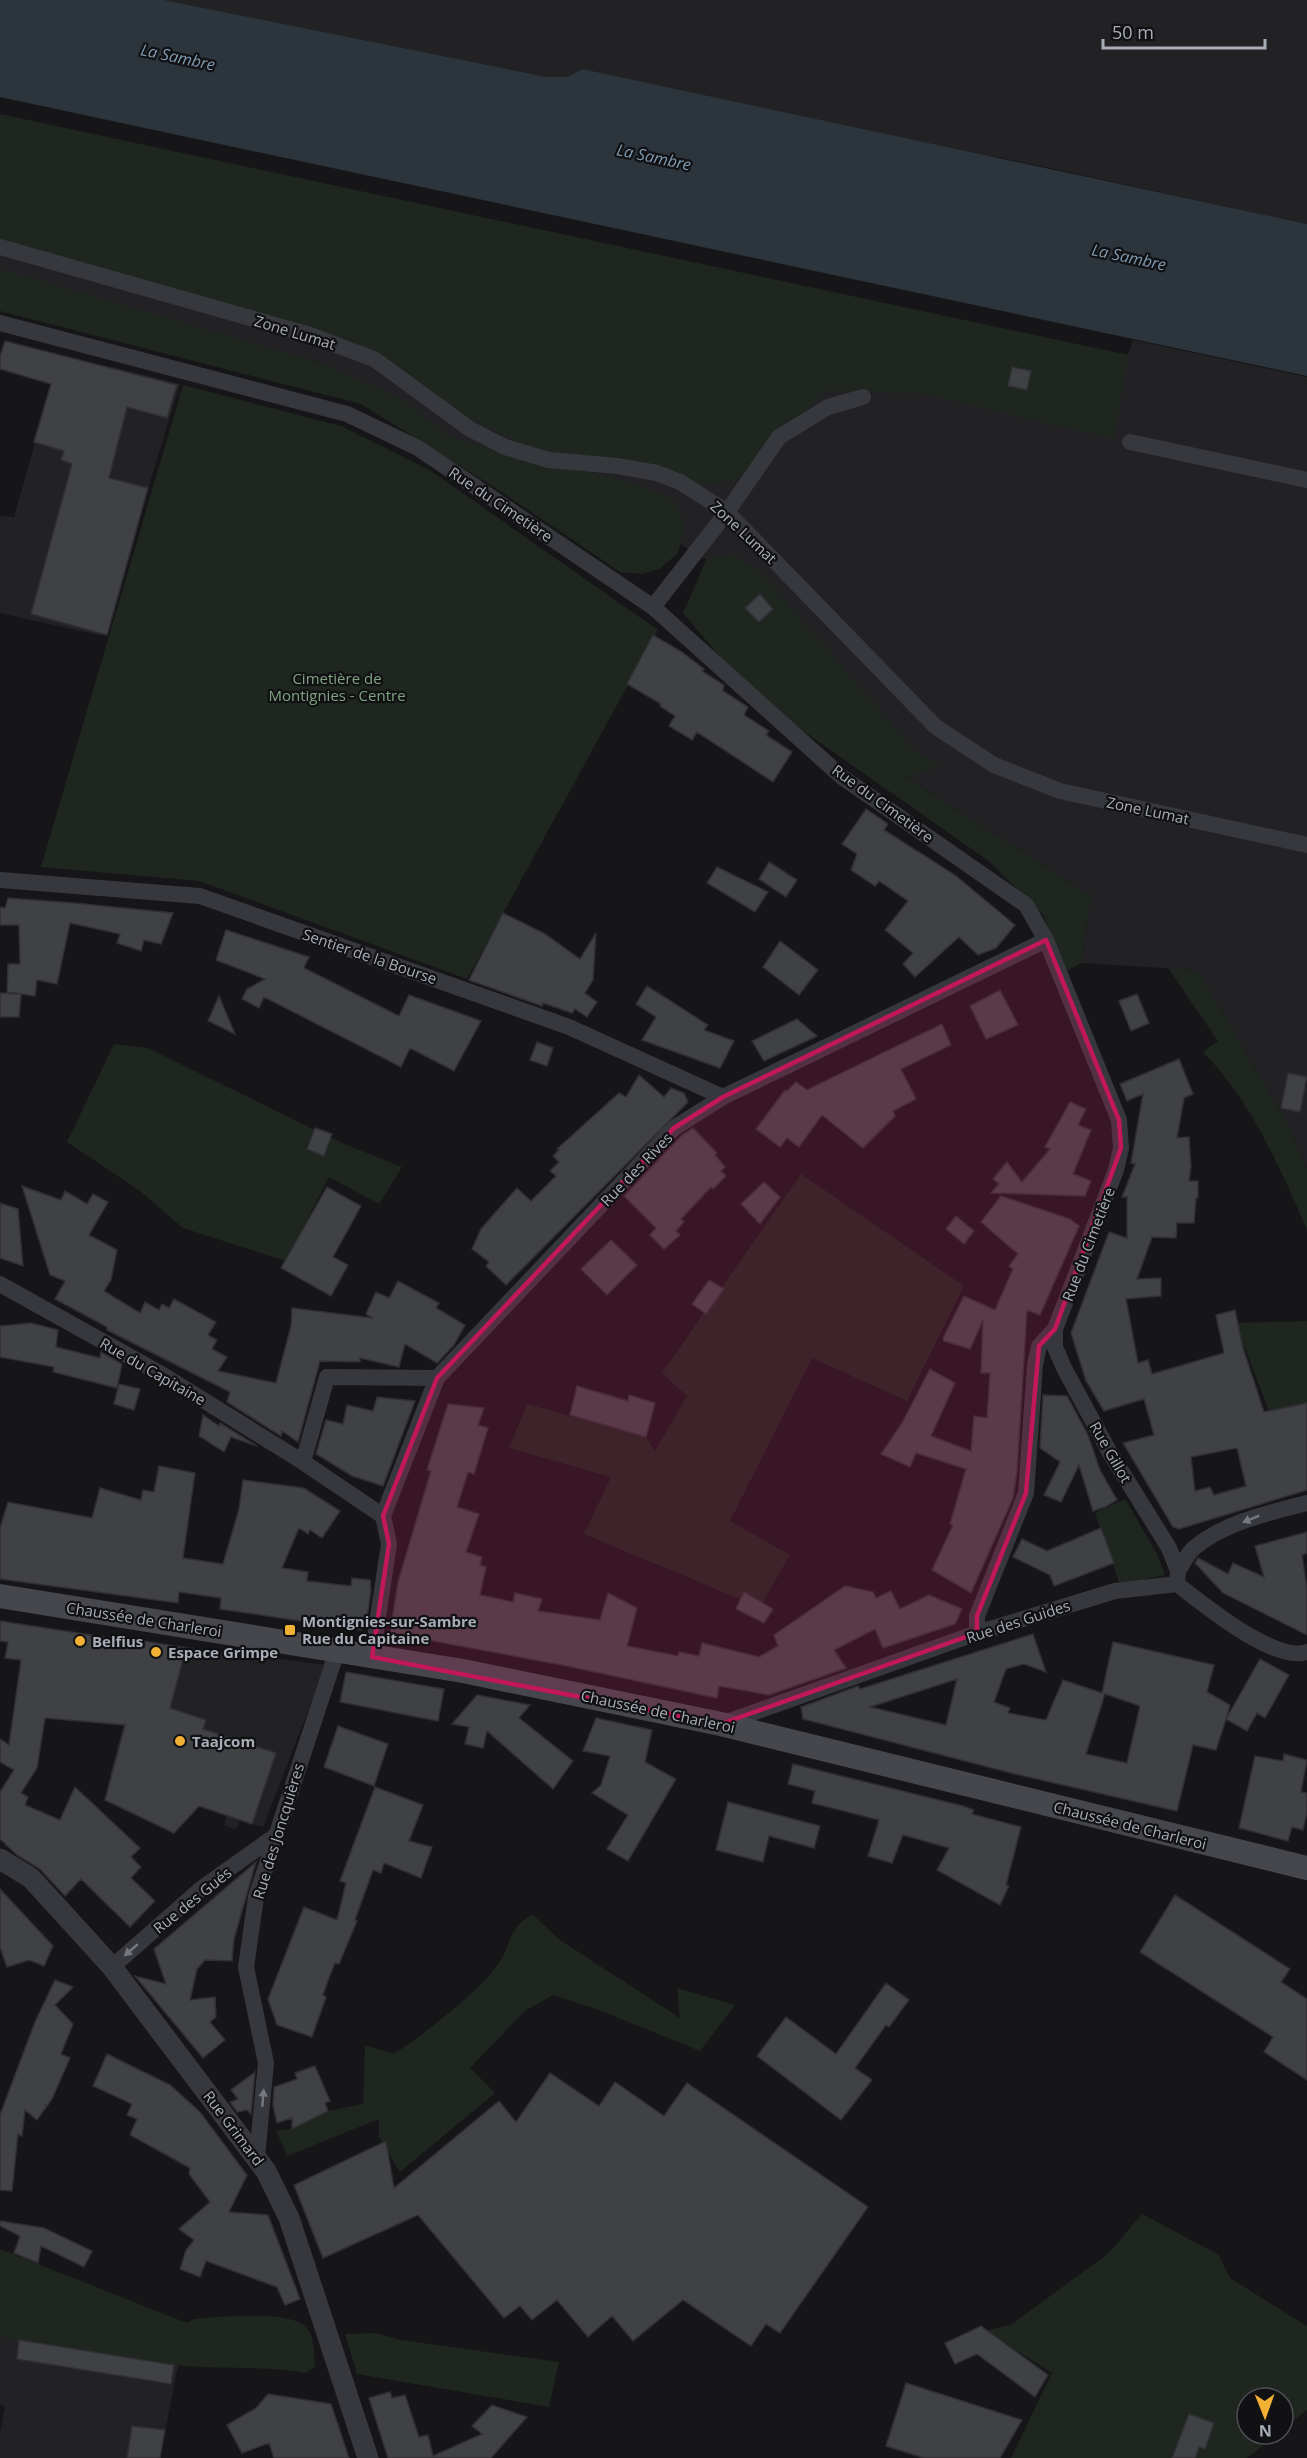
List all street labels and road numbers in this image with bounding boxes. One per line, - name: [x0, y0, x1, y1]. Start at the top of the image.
- street label: Zone Lumat: [252, 310, 338, 354]
- street label: Rue du Cimetière: [445, 462, 557, 546]
- street label: Zone Lumat: [707, 496, 781, 568]
- street label: Rue du Cimetière: [828, 759, 938, 847]
- street label: Zone Lumat: [1105, 792, 1191, 828]
- street label: Sentier de la Bourse: [300, 924, 440, 988]
- street label: Rue des Rives: [596, 1128, 676, 1210]
- street label: Rue du Cimetière: [1057, 1184, 1119, 1304]
- street label: Rue du Capitaine: [97, 1333, 209, 1409]
- street label: Rue Gillot: [1085, 1418, 1137, 1486]
- street label: Rue des Guides: [964, 1595, 1072, 1647]
- street label: Chaussée de Charleroi: [65, 1597, 223, 1641]
- street label: Chaussée de Charleroi: [579, 1685, 737, 1737]
- street label: Rue des Joncquières: [248, 1761, 308, 1901]
- street label: Chaussée de Charleroi: [1051, 1796, 1209, 1854]
- street label: Rue des Gués: [149, 1862, 235, 1938]
- street label: Rue Grimard: [199, 2086, 269, 2170]

